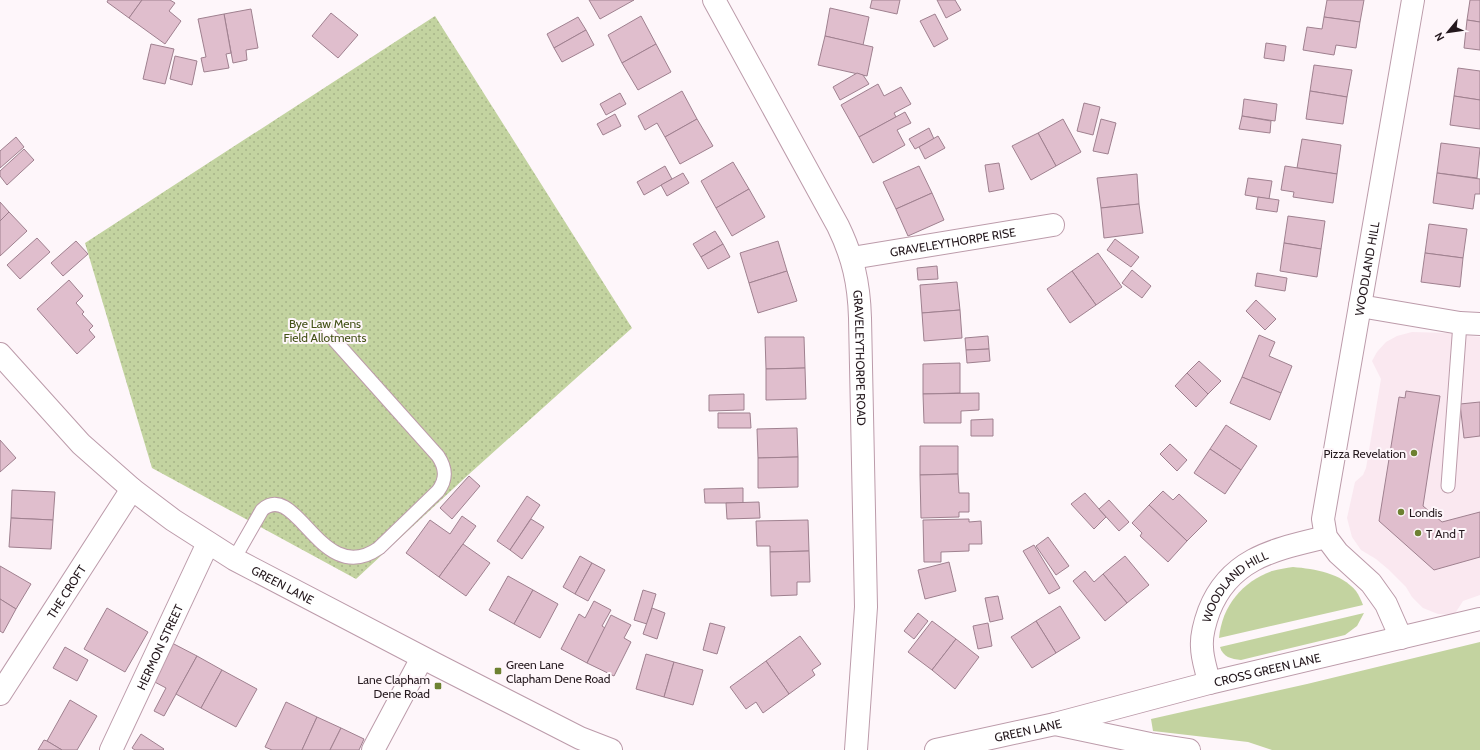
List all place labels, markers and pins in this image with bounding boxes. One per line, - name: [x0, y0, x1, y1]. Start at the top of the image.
- place label: Pizza Revelation: [1323, 446, 1406, 461]
- marker: Pizza Revelation: [1409, 448, 1419, 458]
- place label: Londis: [1409, 505, 1442, 520]
- marker: Londis: [1396, 507, 1406, 517]
- place label: T And T: [1426, 526, 1466, 541]
- marker: T And T: [1413, 528, 1423, 538]
- place label: Green Lane Clapham Dene Road: [506, 657, 611, 686]
- marker: Green Lane Clapham Dene Road: [493, 666, 503, 676]
- place label: Lane Clapham Dene Road: [357, 672, 430, 701]
- marker: Lane Clapham Dene Road: [433, 681, 443, 691]

